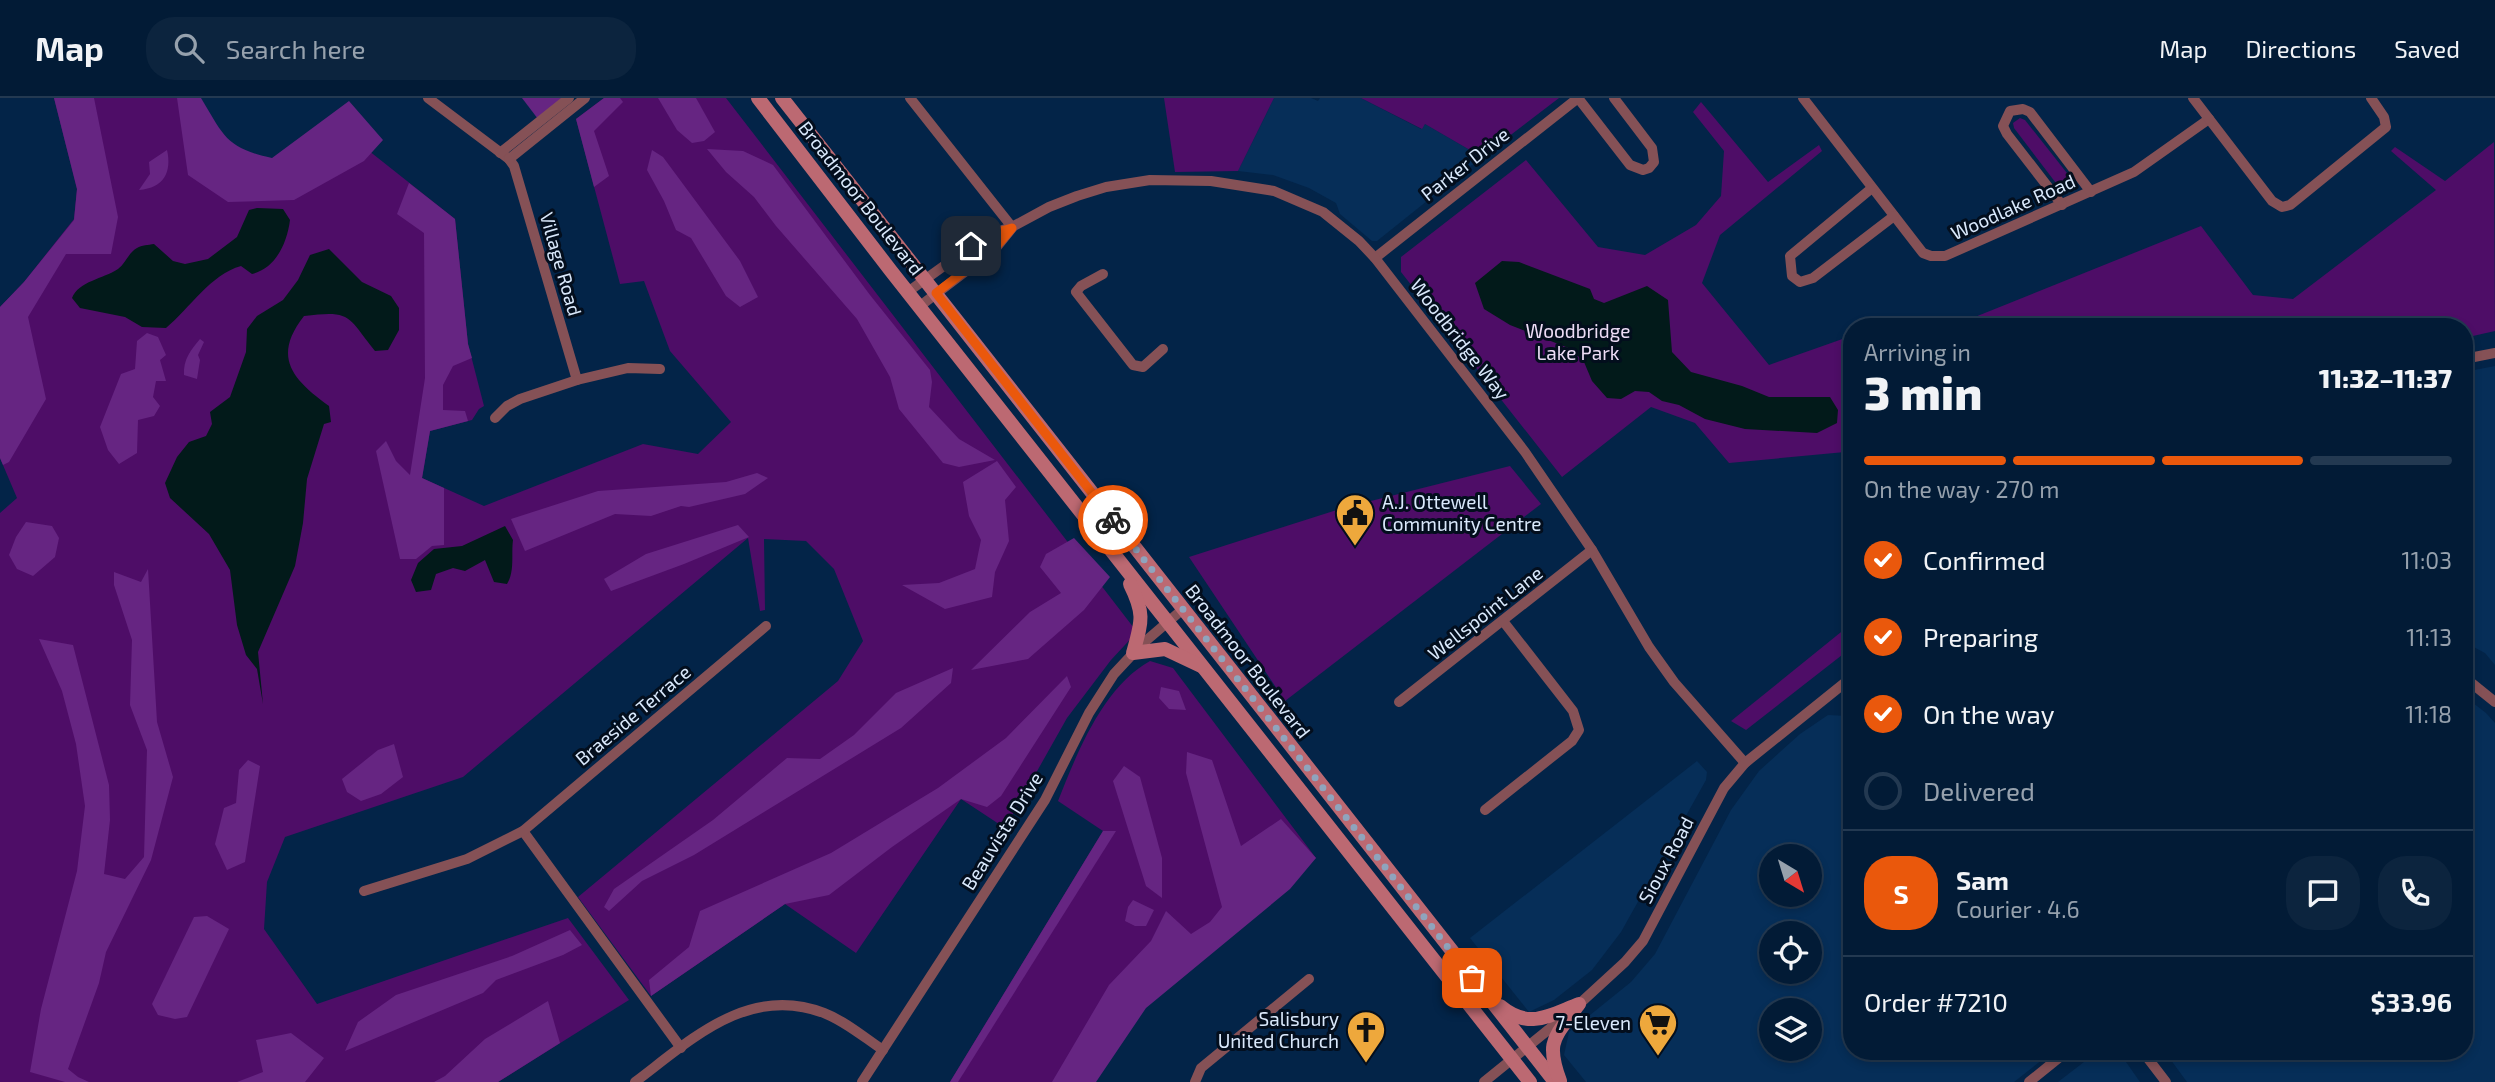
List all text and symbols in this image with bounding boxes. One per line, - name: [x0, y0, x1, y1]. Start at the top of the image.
- search box: [146, 17, 636, 80]
- text: Map: [35, 28, 104, 68]
- icon: search: [170, 29, 208, 67]
- text: Search here: [226, 33, 365, 64]
- text: Map: [2159, 34, 2207, 63]
- text: Directions: [2245, 34, 2356, 63]
- text: Saved: [2394, 34, 2460, 63]
- street label: Broadmoor Boulevard: [794, 116, 929, 279]
- street label: Parker Drive: [1416, 122, 1513, 205]
- street label: Woodlake Road: [1947, 169, 2079, 244]
- street label: Village Road: [536, 209, 587, 318]
- pin: [941, 216, 1001, 276]
- icon: home: [952, 227, 990, 265]
- street label: Woodbridge Way: [1406, 274, 1515, 404]
- park label: Woodbridge Lake Park: [1526, 319, 1630, 364]
- text: Arriving in: [1864, 338, 1971, 366]
- text: 11:32–11:37: [2319, 362, 2452, 393]
- text: 3 min: [1864, 364, 1982, 419]
- text: On the way · 270 m: [1864, 475, 2059, 503]
- courier: [1078, 485, 1148, 555]
- place label: A.J. Ottewell Community Centre: [1382, 490, 1542, 535]
- public building icon: A.J. Ottewell Community Centre: [1334, 492, 1376, 547]
- icon: bike: [1094, 501, 1132, 539]
- icon: check: [1864, 541, 1902, 579]
- text: Confirmed: [1923, 544, 2046, 575]
- text: 11:03: [2402, 546, 2452, 574]
- street label: Wellspoint Lane: [1423, 561, 1547, 665]
- street label: Broadmoor Boulevard: [1181, 579, 1316, 742]
- icon: check: [1864, 618, 1902, 656]
- text: Preparing: [1923, 621, 2038, 652]
- text: 11:13: [2406, 623, 2452, 651]
- street label: Braeside Terrace: [570, 660, 695, 770]
- icon: check: [1864, 695, 1902, 733]
- text: On the way: [1923, 698, 2054, 729]
- text: 11:18: [2405, 700, 2452, 728]
- street label: Beauvista Drive: [956, 768, 1047, 894]
- text: Delivered: [1923, 775, 2035, 806]
- street label: Sioux Road: [1633, 812, 1698, 907]
- north arrow: [1759, 844, 1822, 906]
- map controls: [1759, 844, 1822, 1061]
- button: chat: [2286, 856, 2360, 930]
- button: phone: [2378, 856, 2452, 930]
- text: Sam: [1956, 864, 2009, 895]
- text: S: [1893, 878, 1909, 909]
- text: Courier · 4.6: [1956, 895, 2080, 923]
- button: locate: [1759, 921, 1822, 984]
- pin: [1442, 948, 1502, 1008]
- icon: bag: [1453, 959, 1491, 997]
- text: Order #7210: [1864, 986, 2008, 1017]
- text: $33.96: [2370, 986, 2452, 1017]
- button: layers: [1759, 998, 1822, 1061]
- supermarket icon: 7-Eleven: [1637, 1002, 1679, 1057]
- place label: Salisbury United Church: [1218, 1007, 1339, 1052]
- church icon: Salisbury United Church: [1345, 1009, 1387, 1064]
- place label: 7-Eleven: [1556, 1011, 1631, 1034]

